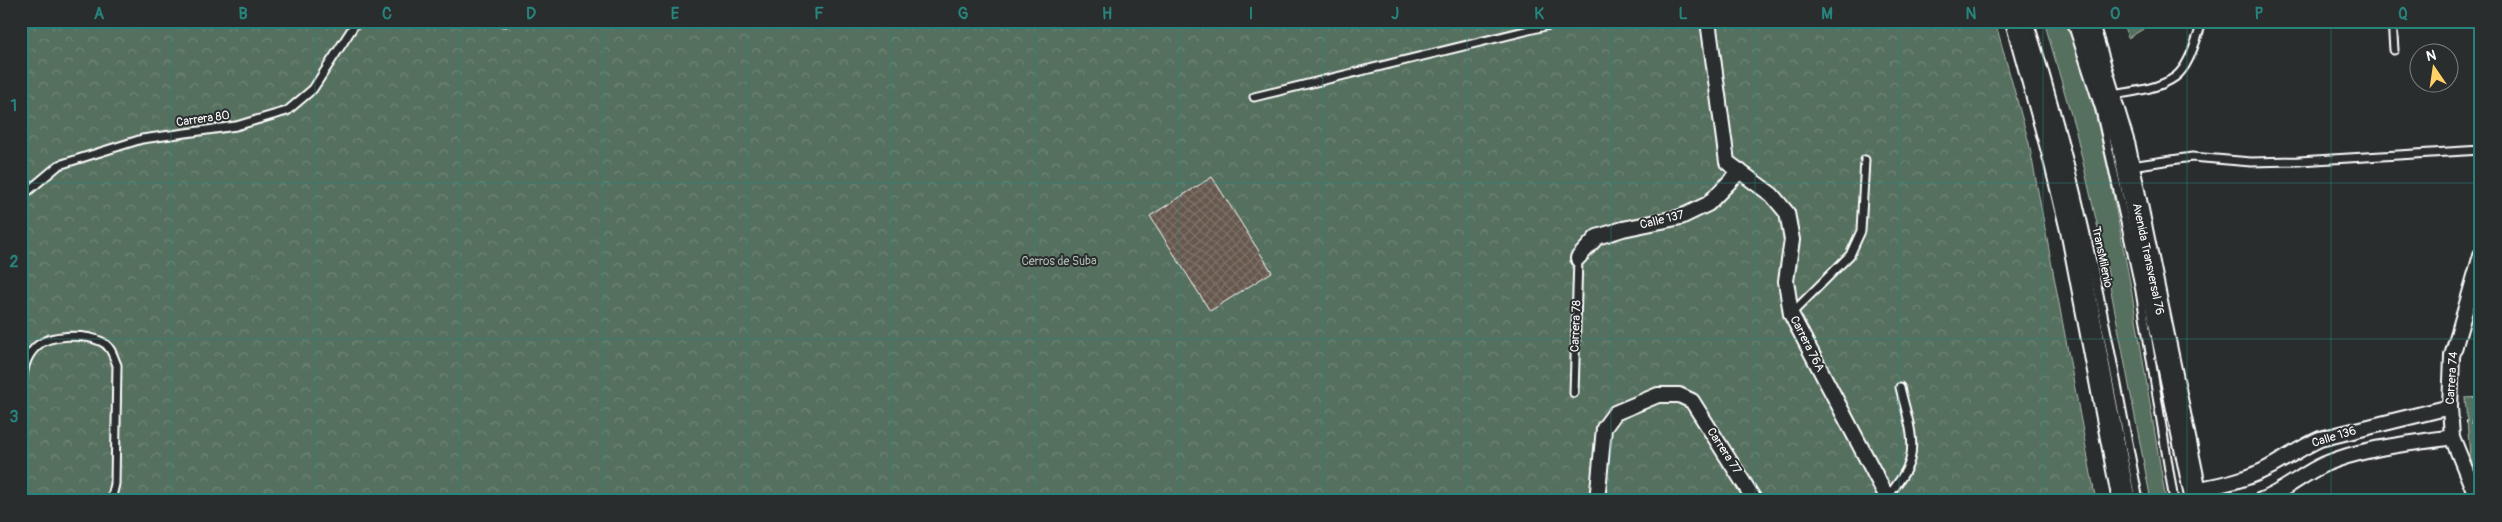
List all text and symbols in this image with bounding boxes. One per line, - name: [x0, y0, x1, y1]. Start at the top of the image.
- text: A: [94, 4, 105, 24]
- text: B: [238, 4, 248, 24]
- text: C: [382, 4, 392, 24]
- text: D: [526, 4, 536, 24]
- text: E: [671, 4, 680, 24]
- text: F: [814, 4, 824, 24]
- text: G: [958, 4, 969, 24]
- text: H: [1102, 4, 1112, 24]
- text: I: [1249, 4, 1253, 24]
- text: J: [1391, 4, 1399, 24]
- text: K: [1534, 4, 1544, 24]
- text: L: [1678, 4, 1688, 24]
- text: M: [1821, 4, 1833, 24]
- text: N: [1966, 4, 1977, 24]
- text: O: [2110, 4, 2120, 24]
- text: P: [2255, 4, 2264, 24]
- text: Q: [2398, 4, 2408, 24]
- north arrow: [2410, 42, 2460, 92]
- text: N: [2425, 46, 2438, 65]
- text: 1: [11, 96, 17, 116]
- street label: Carrera 80: [175, 108, 231, 130]
- street label: Avenida Transversal 76: [2129, 202, 2167, 316]
- street label: Calle 137: [1638, 207, 1686, 233]
- street label: TransMilenio: [2088, 225, 2116, 290]
- text: 2: [10, 252, 19, 272]
- park label: Cerros de Suba: [1021, 254, 1097, 269]
- street label: Carrera 78: [1568, 300, 1584, 352]
- street label: Carrera 76A: [1787, 313, 1828, 375]
- street label: Carrera 74: [2443, 351, 2461, 405]
- text: 3: [10, 407, 19, 427]
- street label: Calle 136: [2310, 423, 2358, 451]
- street label: Carrera 77: [1703, 425, 1745, 478]

